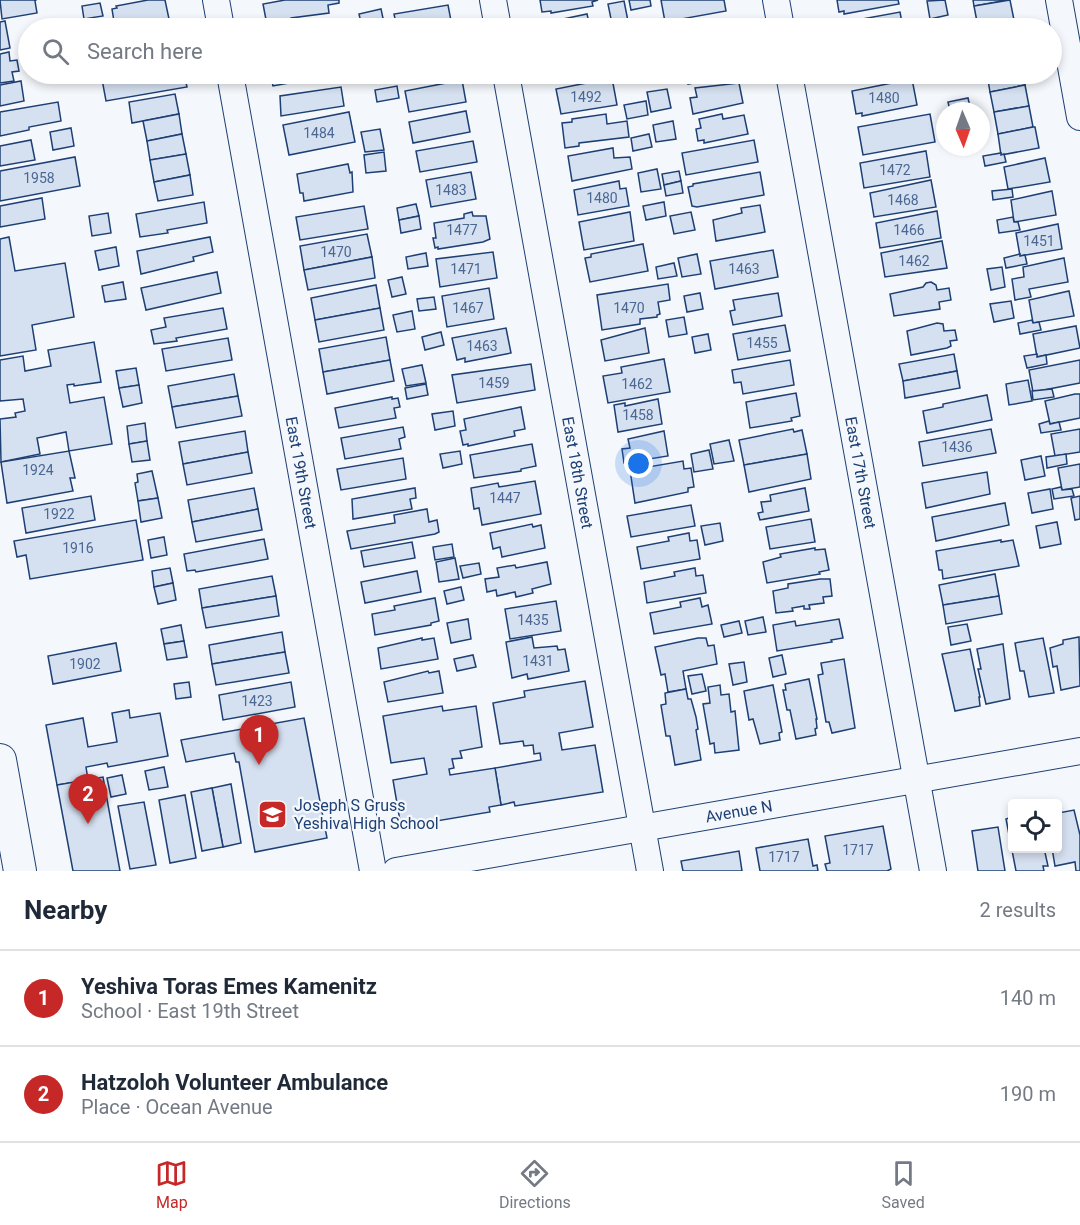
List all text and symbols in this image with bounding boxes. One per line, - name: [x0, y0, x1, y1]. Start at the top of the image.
- search box: [18, 18, 1062, 84]
- icon: search: [39, 35, 72, 68]
- text: Search here: [87, 39, 203, 64]
- house number: 1492: [570, 89, 602, 105]
- house number: 1480: [868, 90, 900, 106]
- north arrow: [936, 102, 990, 156]
- house number: 1484: [303, 125, 335, 141]
- house number: 1472: [879, 162, 911, 178]
- house number: 1958: [23, 170, 55, 186]
- house number: 1483: [435, 182, 467, 198]
- house number: 1480: [586, 190, 618, 206]
- house number: 1468: [887, 192, 919, 208]
- house number: 1477: [446, 222, 478, 238]
- house number: 1466: [893, 222, 925, 238]
- house number: 1451: [1023, 233, 1055, 249]
- house number: 1470: [320, 244, 352, 260]
- house number: 1462: [898, 253, 930, 269]
- house number: 1471: [450, 261, 482, 277]
- house number: 1463: [728, 261, 760, 277]
- house number: 1467: [452, 300, 484, 316]
- house number: 1470: [613, 300, 645, 316]
- house number: 1455: [746, 335, 778, 351]
- house number: 1463: [466, 338, 498, 354]
- house number: 1459: [478, 375, 510, 391]
- house number: 1462: [621, 376, 653, 392]
- house number: 1458: [622, 407, 654, 423]
- street label: East 19th Street: [282, 415, 321, 530]
- street label: East 18th Street: [559, 415, 597, 530]
- street label: East 17th Street: [842, 415, 880, 530]
- house number: 1436: [941, 439, 973, 455]
- your location: [624, 449, 653, 478]
- house number: 1924: [22, 462, 54, 478]
- house number: 1447: [489, 490, 521, 506]
- house number: 1922: [43, 506, 75, 522]
- house number: 1916: [62, 540, 94, 556]
- house number: 1435: [517, 612, 549, 628]
- house number: 1431: [522, 653, 554, 669]
- house number: 1902: [69, 656, 101, 672]
- house number: 1423: [241, 693, 273, 709]
- pin: 1: [240, 716, 278, 765]
- pin: 2: [68, 774, 107, 824]
- place label: Joseph S Gruss Yeshiva High School: [294, 796, 439, 833]
- street label: Avenue N: [704, 796, 774, 826]
- school or university icon: Joseph S Gruss Yeshiva High School: [257, 798, 289, 830]
- map controls: [1008, 799, 1062, 853]
- button: locate: [1008, 799, 1062, 853]
- house number: 1717: [842, 842, 874, 858]
- house number: 1717: [768, 849, 800, 865]
- text: Nearby: [24, 895, 107, 925]
- text: 2 results: [980, 898, 1056, 922]
- text: Yeshiva Toras Emes Kamenitz: [81, 974, 377, 999]
- text: 1: [38, 986, 49, 1010]
- text: 140 m: [1000, 986, 1056, 1010]
- text: School · East 19th Street: [81, 999, 299, 1023]
- text: Hatzoloh Volunteer Ambulance: [81, 1070, 388, 1095]
- text: 2: [38, 1082, 49, 1106]
- text: 190 m: [1000, 1082, 1056, 1106]
- text: Place · Ocean Avenue: [81, 1095, 273, 1119]
- tab: Map: [155, 1157, 188, 1212]
- tab: Directions: [499, 1157, 571, 1212]
- tab: Saved: [881, 1157, 925, 1212]

